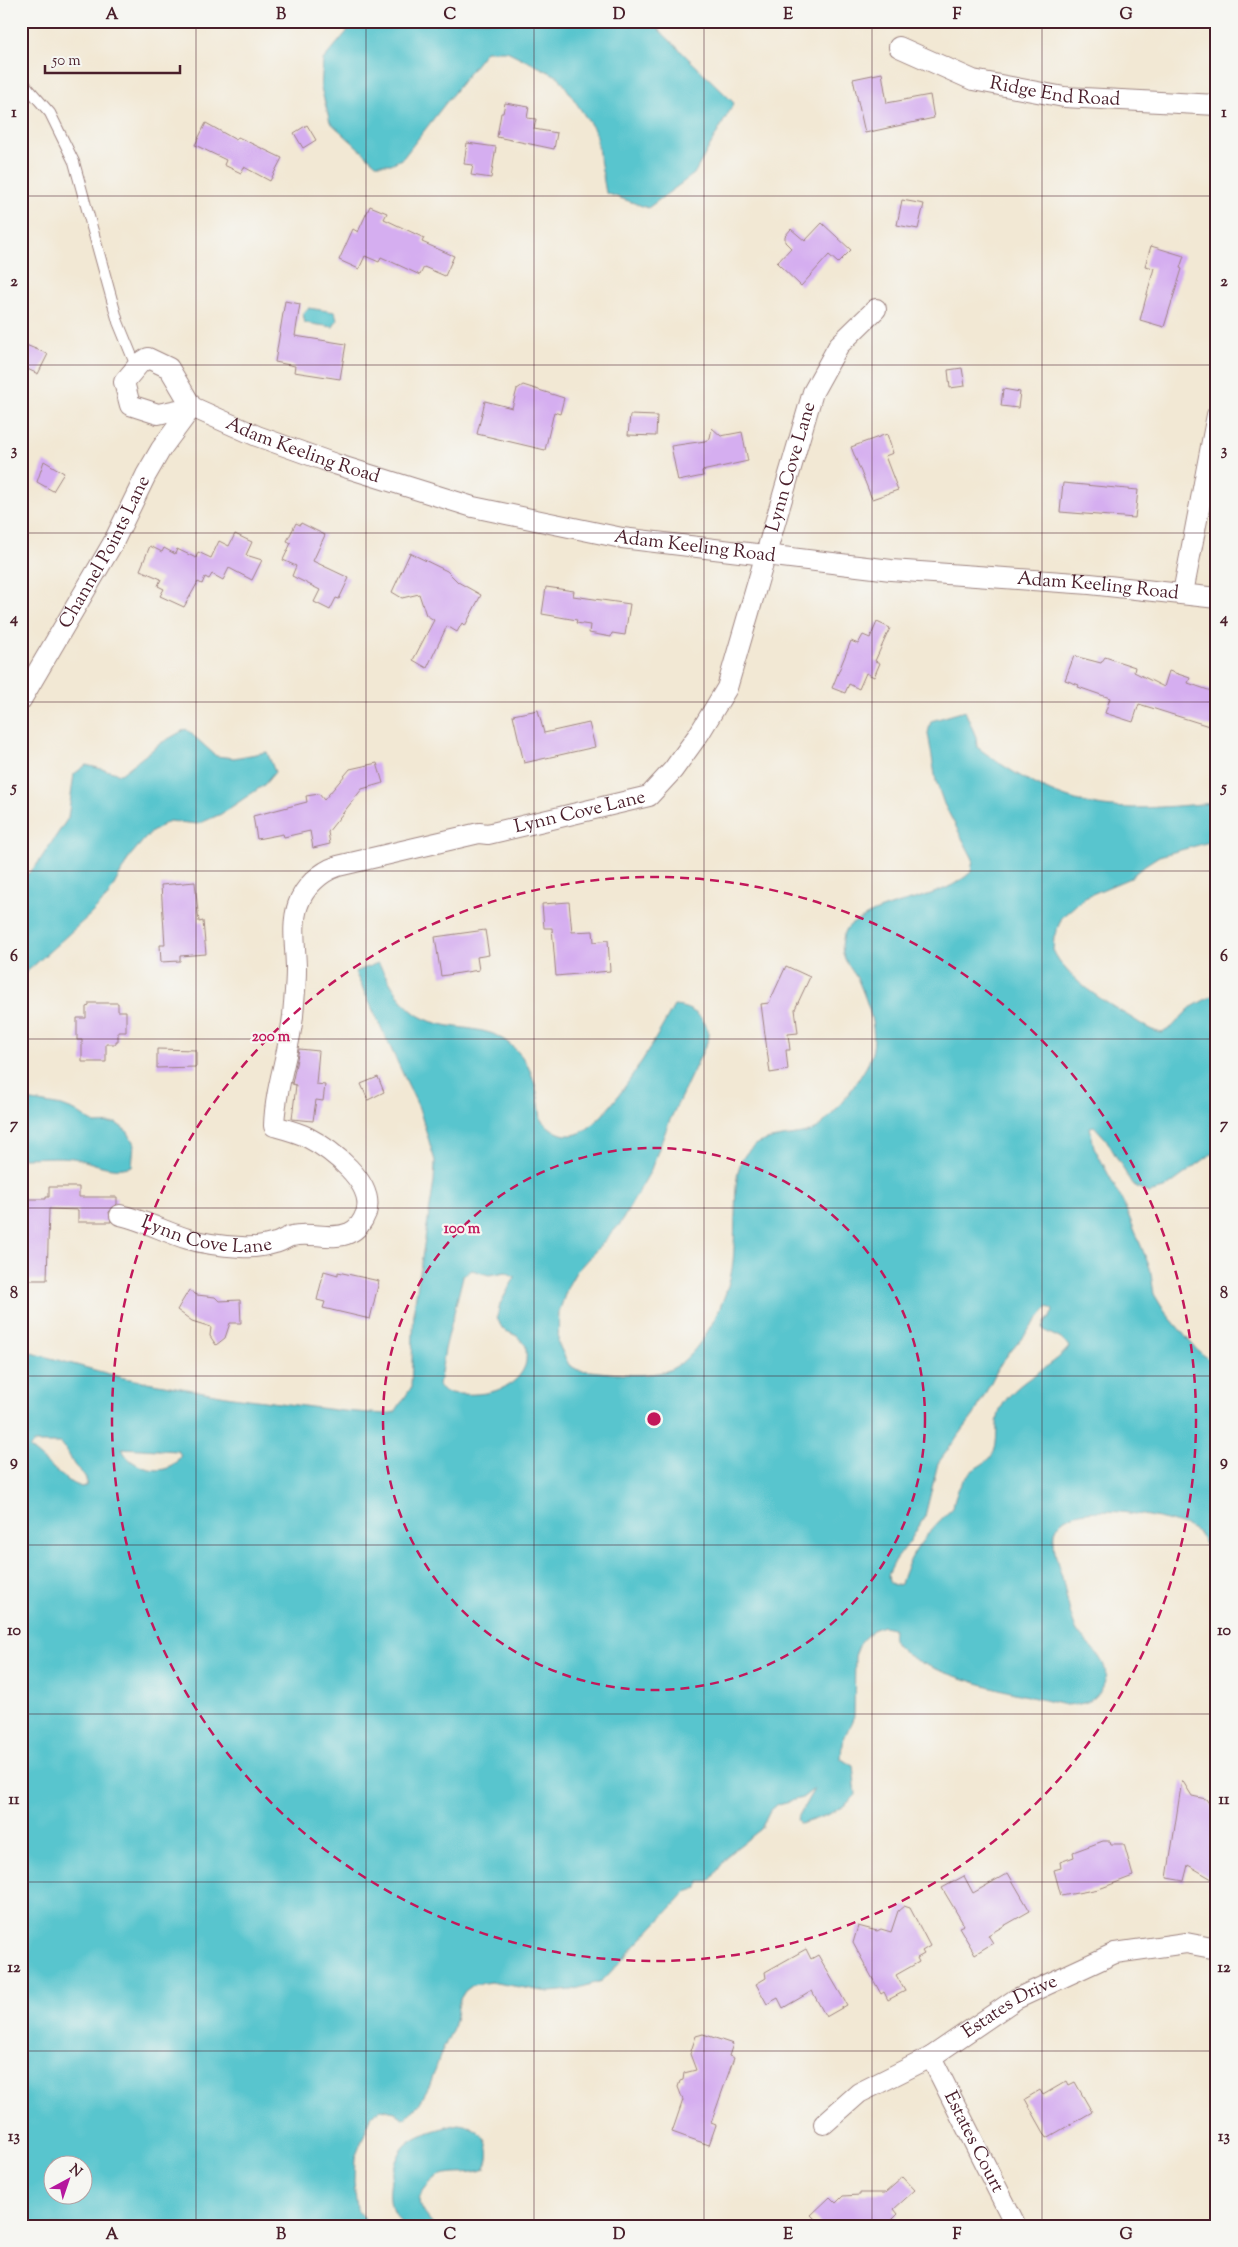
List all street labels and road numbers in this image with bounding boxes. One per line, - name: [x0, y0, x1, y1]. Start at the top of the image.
- street label: Ridge End Road: [987, 70, 1121, 113]
- street label: Lynn Cove Lane: [760, 399, 823, 535]
- street label: Adam Keeling Road: [221, 410, 384, 491]
- street label: Channel Points Lane: [52, 471, 157, 634]
- street label: Adam Keeling Road: [612, 523, 777, 570]
- street label: Adam Keeling Road: [1016, 565, 1180, 607]
- street label: Lynn Cove Lane: [511, 784, 648, 841]
- street label: Lynn Cove Lane: [137, 1209, 275, 1261]
- street label: Estates Drive: [957, 1968, 1062, 2045]
- street label: Estates Court: [937, 2086, 1011, 2198]

